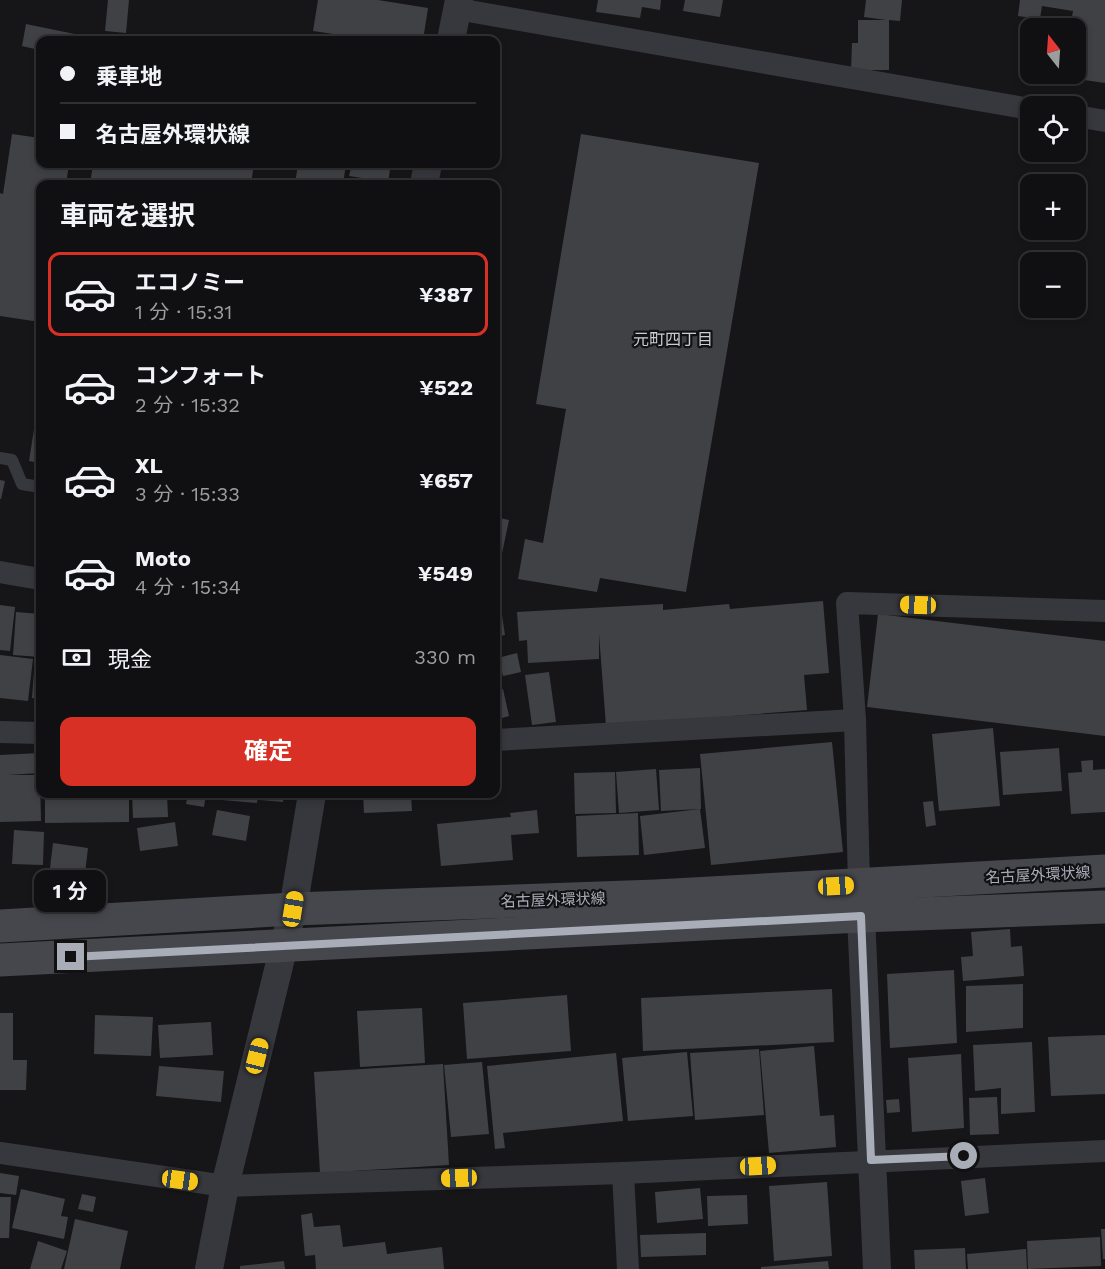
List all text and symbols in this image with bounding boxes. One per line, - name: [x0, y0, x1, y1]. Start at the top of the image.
- north arrow: [1020, 18, 1086, 84]
- map controls: [1020, 18, 1086, 318]
- text: 乗車地: [96, 64, 162, 89]
- button: locate: [1020, 96, 1086, 162]
- text: 名古屋外環状線: [96, 122, 250, 147]
- button: +: [1020, 174, 1086, 240]
- text: 車両を選択: [60, 200, 195, 232]
- button: −: [1020, 252, 1086, 318]
- icon: car: [63, 267, 117, 321]
- text: エコノミー: [135, 270, 245, 295]
- text: ¥387: [419, 282, 473, 307]
- text: 1 分 · 15:31: [135, 300, 232, 324]
- district label: 元町四丁目: [633, 330, 713, 349]
- icon: car: [63, 360, 117, 414]
- text: コンフォート: [135, 363, 266, 388]
- text: ¥522: [419, 375, 473, 400]
- text: 2 分 · 15:32: [135, 393, 240, 417]
- icon: car: [63, 453, 117, 507]
- text: XL: [135, 453, 163, 478]
- text: ¥657: [419, 468, 473, 493]
- text: 3 分 · 15:33: [135, 482, 240, 506]
- icon: car: [63, 546, 117, 600]
- text: Moto: [135, 546, 191, 571]
- text: ¥549: [418, 561, 473, 586]
- text: 4 分 · 15:34: [135, 575, 241, 599]
- car: [900, 595, 936, 615]
- icon: cash: [60, 641, 93, 674]
- text: 330 m: [414, 645, 476, 669]
- text: 現金: [108, 647, 152, 672]
- button: 確定: [60, 717, 476, 786]
- street label: 名古屋外環状線: [985, 863, 1091, 887]
- callout: 1 分: [35, 870, 107, 912]
- car: [818, 876, 854, 896]
- text: 1 分: [53, 879, 87, 903]
- street label: 名古屋外環状線: [500, 889, 606, 911]
- car: [281, 890, 305, 928]
- route end: [57, 943, 84, 970]
- car: [244, 1036, 270, 1076]
- route start: [950, 1142, 977, 1169]
- car: [740, 1156, 776, 1176]
- car: [441, 1168, 477, 1188]
- car: [161, 1169, 199, 1191]

